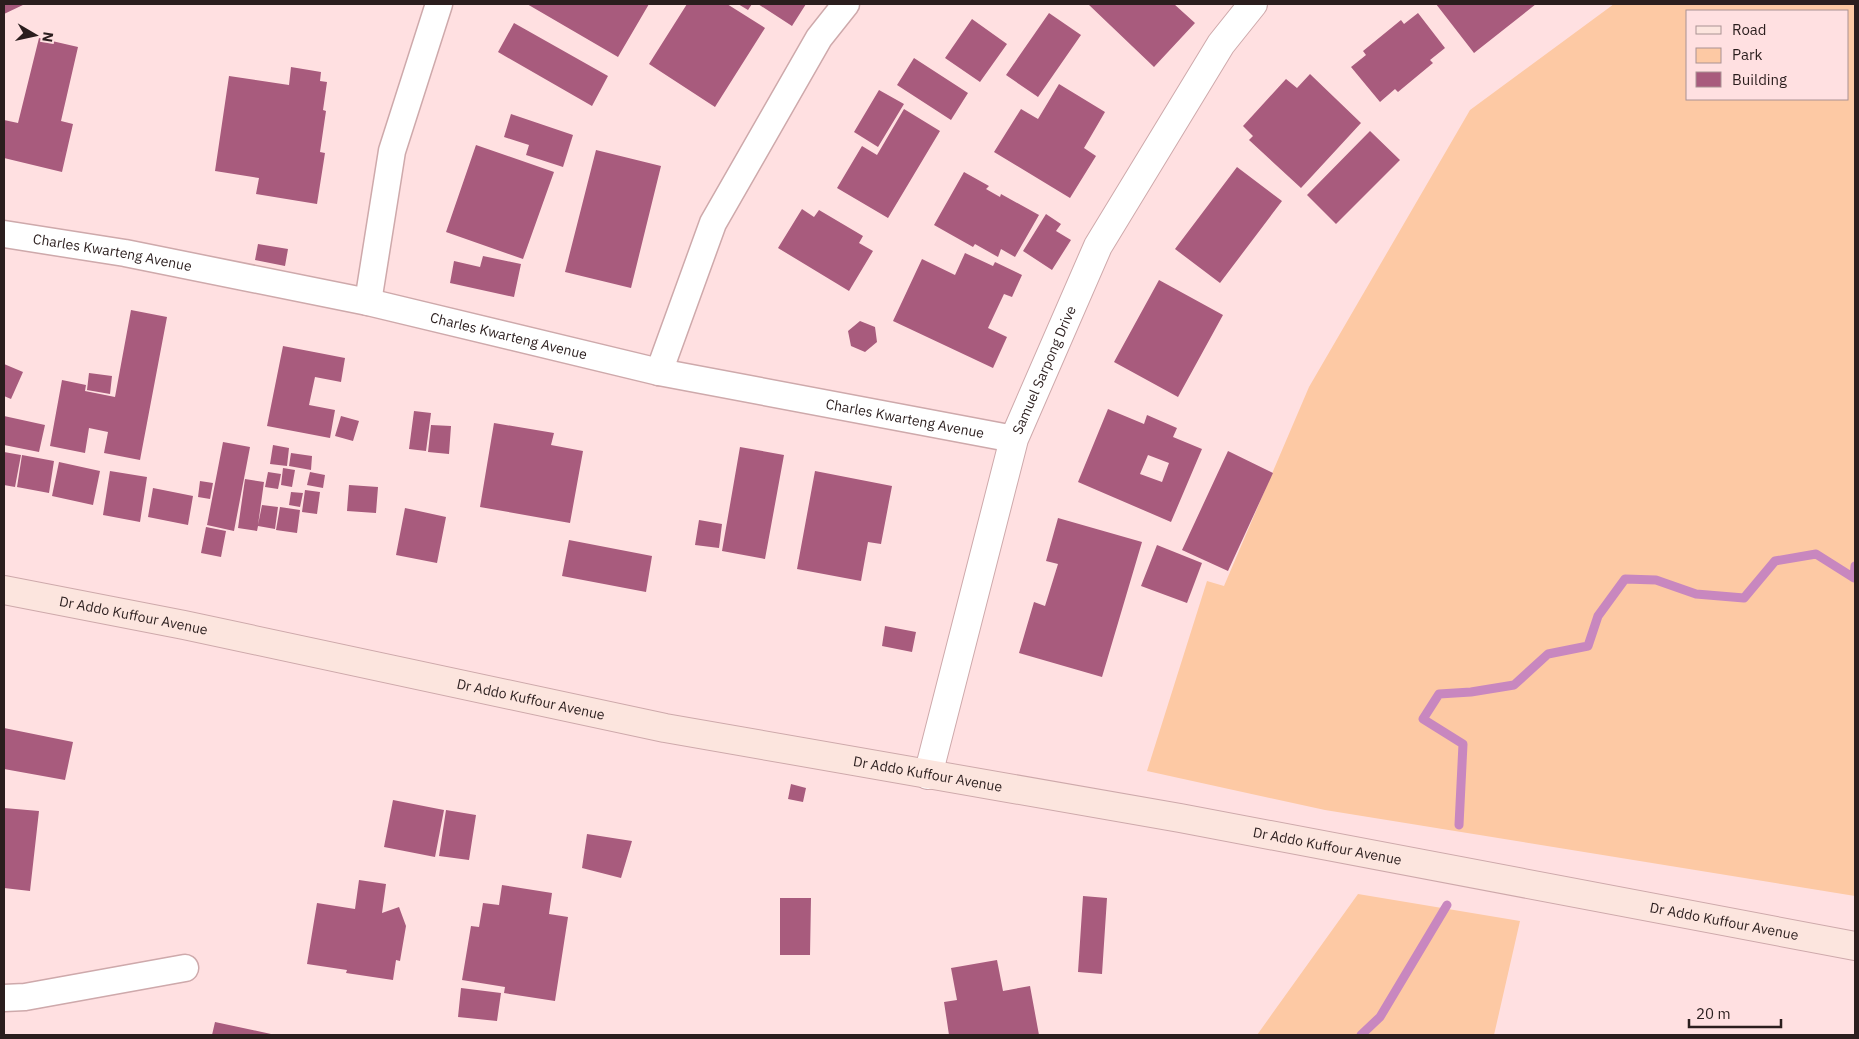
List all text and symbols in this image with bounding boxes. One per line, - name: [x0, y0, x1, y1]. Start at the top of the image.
- north arrow: [10, 10, 60, 60]
- legend: [1686, 10, 1849, 100]
- text: Road: [1732, 20, 1767, 39]
- text: N: [38, 31, 58, 43]
- text: Park: [1732, 45, 1762, 64]
- text: Building: [1732, 70, 1787, 89]
- street label: Charles Kwarteng Avenue: [32, 230, 194, 275]
- street label: Samuel Sarpong Drive: [1008, 303, 1080, 437]
- street label: Charles Kwarteng Avenue: [428, 308, 589, 363]
- street label: Charles Kwarteng Avenue: [824, 395, 986, 442]
- street label: Dr Addo Kuffour Avenue: [58, 592, 210, 639]
- street label: Dr Addo Kuffour Avenue: [455, 675, 607, 724]
- street label: Dr Addo Kuffour Avenue: [852, 752, 1004, 796]
- street label: Dr Addo Kuffour Avenue: [1251, 823, 1403, 869]
- street label: Dr Addo Kuffour Avenue: [1648, 898, 1800, 944]
- scale bar: [1689, 996, 1782, 1028]
- text: 20 m: [1696, 1004, 1731, 1023]

